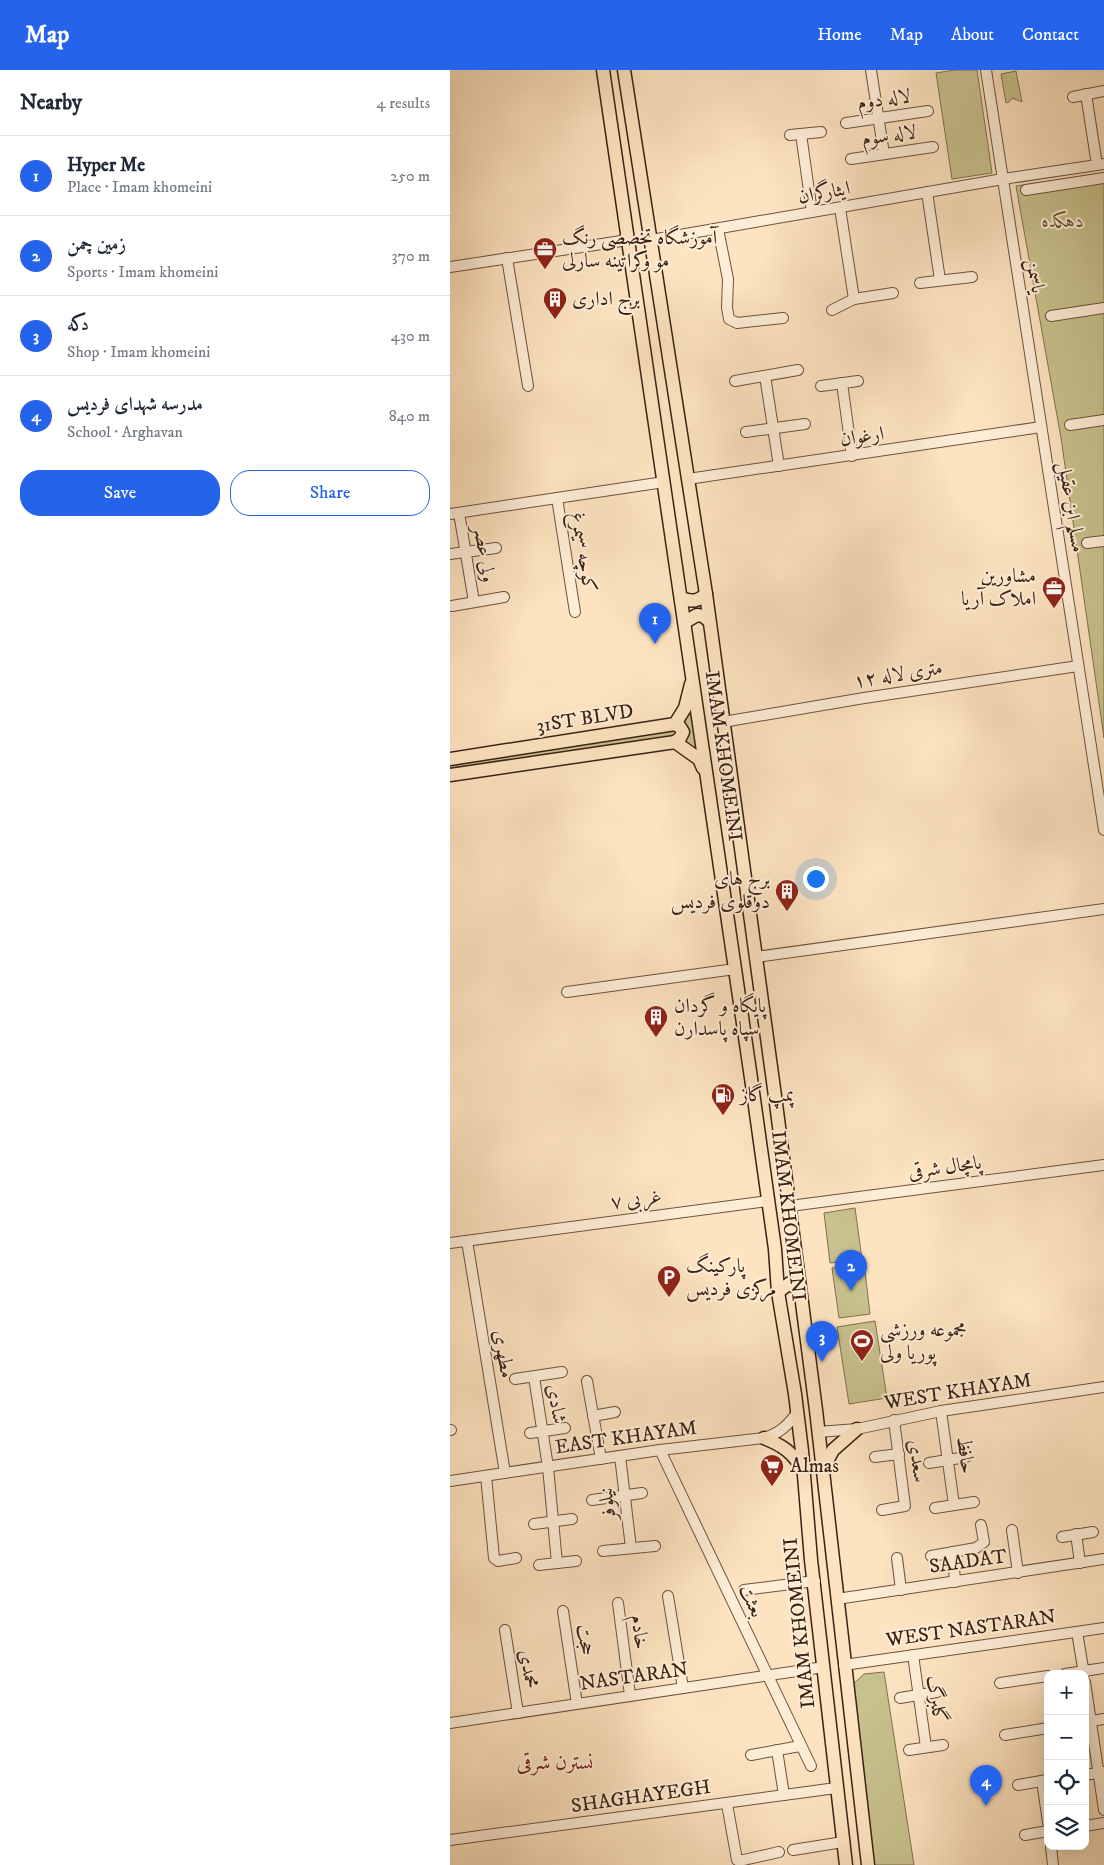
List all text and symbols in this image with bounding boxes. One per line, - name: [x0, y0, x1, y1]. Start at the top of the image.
- text: Map: [25, 20, 69, 50]
- text: Home: [817, 24, 862, 46]
- text: Map: [890, 24, 923, 46]
- text: About: [951, 24, 994, 46]
- text: Contact: [1022, 24, 1079, 46]
- street label: لاله دوم: [855, 84, 913, 120]
- text: Nearby: [20, 90, 82, 116]
- text: 4 results: [377, 93, 430, 113]
- street label: لاله سوم: [860, 120, 919, 156]
- text: Hyper Me: [67, 154, 145, 177]
- text: 1: [33, 166, 39, 186]
- text: 250 m: [390, 166, 430, 186]
- street label: ایثارگران: [795, 174, 852, 210]
- text: Place · Imam khomeini: [67, 177, 212, 197]
- park label: دهکده: [1042, 209, 1084, 234]
- place label: آموزشگاه تخصصی رنگ مو وکراتینه سارلی: [562, 224, 720, 274]
- text: زمین چمن: [67, 233, 126, 256]
- office icon: آموزشگاه تخصصی رنگ مو وکراتینه سارلی: [532, 236, 558, 270]
- text: 2: [32, 246, 40, 266]
- text: 370 m: [392, 246, 430, 266]
- street label: یاسمن: [1020, 257, 1050, 296]
- text: Sports · Imam khomeini: [67, 262, 218, 282]
- building icon: برج اداری: [542, 286, 568, 320]
- place label: برج اداری: [572, 287, 640, 316]
- text: دکه: [67, 313, 89, 336]
- text: 3: [33, 326, 39, 346]
- text: 430 m: [391, 326, 430, 346]
- text: Shop · Imam khomeini: [67, 342, 210, 362]
- text: مدرسه شهدای فردیس: [67, 393, 203, 416]
- text: 4: [31, 406, 41, 426]
- text: 840 m: [389, 406, 430, 426]
- text: School · Arghavan: [67, 422, 183, 442]
- street label: ارغوان: [838, 422, 886, 452]
- street label: مسلم ابن عقیل: [1045, 460, 1091, 555]
- button: Save: [20, 470, 220, 516]
- button: Share: [230, 470, 430, 516]
- street label: کوچه سیمرغ: [560, 510, 602, 595]
- street label: ولی عصر: [467, 522, 501, 584]
- place label: مشاورین املاک آریا: [961, 564, 1036, 612]
- office icon: مشاورین املاک آریا: [1041, 575, 1067, 609]
- pin: 1: [639, 603, 671, 644]
- street label: ۱۲ متری لاله: [852, 656, 944, 694]
- street label: IMAM KHOMEINI: [699, 669, 747, 843]
- street label: 31ST BLVD: [535, 699, 635, 739]
- your location: [803, 866, 829, 892]
- place label: برج های دوقلوی فردیس: [671, 867, 770, 915]
- building icon: برج های دوقلوی فردیس: [774, 878, 800, 912]
- place label: پایگاه و گردان سپاه پاسدارن: [674, 992, 767, 1043]
- building icon: پایگاه و گردان سپاه پاسدارن: [643, 1004, 669, 1038]
- fuel station icon: پمپ گاز: [710, 1082, 736, 1116]
- place label: پمپ گاز: [738, 1082, 795, 1109]
- street label: IMAM KHOMEINI: [765, 1129, 811, 1303]
- street label: پامچال شرقی: [907, 1150, 985, 1186]
- street label: ۷ غربی: [609, 1184, 663, 1217]
- pin: 2: [835, 1250, 867, 1291]
- place label: پارکینگ مرکزی فردیس: [686, 1252, 776, 1302]
- parking icon: پارکینگ مرکزی فردیس: [656, 1264, 682, 1298]
- place label: مجموعه ورزشی پوریا ولی: [880, 1318, 967, 1367]
- pin: 3: [806, 1321, 838, 1362]
- street label: مطهری: [487, 1328, 519, 1380]
- sports icon: مجموعه ورزشی پوریا ولی: [849, 1328, 875, 1362]
- street label: WEST KHAYAM: [882, 1368, 1033, 1416]
- street label: شادی: [541, 1382, 571, 1426]
- street label: EAST KHAYAM: [553, 1416, 699, 1460]
- street label: حافظ: [950, 1435, 980, 1475]
- street label: سعدی: [902, 1438, 932, 1484]
- supermarket icon: Almas: [759, 1453, 785, 1487]
- place label: Almas: [790, 1454, 839, 1479]
- street label: نیلوفر: [594, 1486, 623, 1524]
- street label: IMAM KHOMEINI: [779, 1536, 821, 1710]
- street label: SAADAT: [928, 1544, 1008, 1580]
- street label: بعثت: [733, 1580, 769, 1622]
- street label: WEST NASTARAN: [883, 1605, 1058, 1653]
- street label: خادم: [620, 1613, 654, 1652]
- street label: حجت: [570, 1623, 600, 1657]
- street label: محمدی: [513, 1648, 543, 1690]
- street label: NASTARAN: [578, 1657, 690, 1697]
- map controls: [1044, 1670, 1089, 1850]
- button: +: [1044, 1670, 1089, 1715]
- street label: گلبرگ: [920, 1674, 953, 1724]
- button: −: [1044, 1715, 1089, 1760]
- district label: نسترن شرقی: [517, 1750, 593, 1776]
- button: locate: [1044, 1760, 1089, 1805]
- pin: 4: [970, 1765, 1002, 1806]
- street label: SHAGHAYEGH: [570, 1775, 712, 1819]
- button: layers: [1044, 1805, 1089, 1850]

